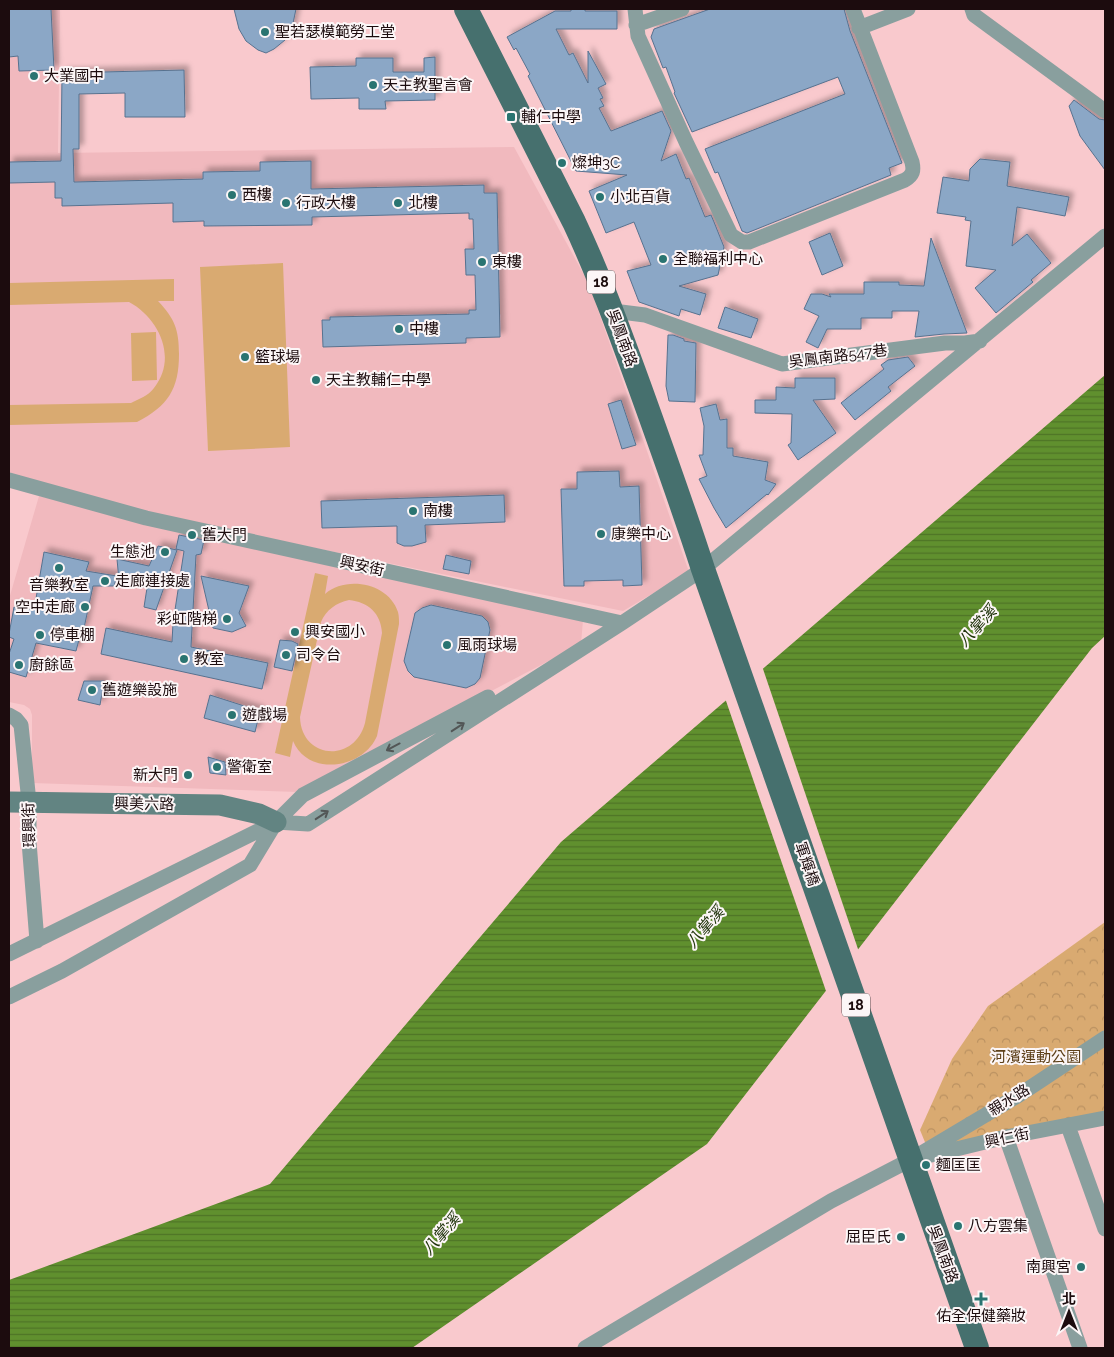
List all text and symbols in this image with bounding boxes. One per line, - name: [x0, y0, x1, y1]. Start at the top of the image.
- place label: 聖若瑟模範勞工堂: [275, 23, 395, 41]
- marker: 聖若瑟模範勞工堂: [259, 26, 271, 38]
- place label: 大業國中: [44, 67, 104, 85]
- marker: 大業國中: [28, 70, 40, 82]
- place label: 天主教聖言會: [383, 76, 473, 94]
- marker: 天主教聖言會: [367, 79, 379, 91]
- place label: 輔仁中學: [521, 108, 581, 126]
- marker: 輔仁中學: [505, 111, 517, 123]
- place label: 燦坤3C: [572, 154, 620, 172]
- marker: 燦坤3C: [556, 157, 568, 169]
- place label: 西樓: [242, 186, 272, 204]
- place label: 小北百貨: [610, 188, 670, 206]
- marker: 西樓: [226, 189, 238, 201]
- marker: 小北百貨: [594, 191, 606, 203]
- place label: 行政大樓: [296, 194, 356, 212]
- place label: 北樓: [408, 194, 438, 212]
- marker: 行政大樓: [280, 197, 292, 209]
- marker: 北樓: [392, 197, 404, 209]
- place label: 全聯福利中心: [673, 250, 763, 268]
- place label: 東樓: [492, 253, 522, 271]
- marker: 全聯福利中心: [657, 253, 669, 265]
- marker: 東樓: [476, 256, 488, 268]
- road number: 18: [587, 270, 615, 294]
- street label: 吳鳳南路: [603, 307, 641, 369]
- place label: 中樓: [409, 320, 439, 338]
- marker: 中樓: [393, 323, 405, 335]
- street label: 吳鳳南路547巷: [788, 341, 888, 371]
- place label: 籃球場: [255, 348, 300, 366]
- marker: 籃球場: [239, 351, 251, 363]
- place label: 天主教輔仁中學: [326, 371, 431, 389]
- marker: 天主教輔仁中學: [310, 374, 322, 386]
- place label: 南樓: [423, 502, 453, 520]
- marker: 南樓: [407, 505, 419, 517]
- place label: 康樂中心: [611, 525, 671, 543]
- place label: 舊大門: [202, 526, 247, 544]
- marker: 康樂中心: [595, 528, 607, 540]
- marker: 舊大門: [186, 529, 198, 541]
- place label: 生態池: [110, 543, 155, 561]
- marker: 生態池: [159, 546, 171, 558]
- street label: 興安街: [338, 553, 386, 579]
- marker: 音樂教室: [53, 562, 65, 574]
- place label: 走廊連接處: [115, 572, 190, 590]
- marker: 走廊連接處: [99, 575, 111, 587]
- place label: 音樂教室: [29, 576, 89, 594]
- place label: 空中走廊: [15, 598, 75, 616]
- water label: 八掌溪: [954, 600, 1001, 650]
- marker: 空中走廊: [79, 601, 91, 613]
- place label: 彩虹階梯: [157, 610, 217, 628]
- marker: 彩虹階梯: [221, 613, 233, 625]
- place label: 興安國小: [305, 623, 365, 641]
- place label: 停車棚: [50, 626, 95, 644]
- marker: 興安國小: [289, 626, 301, 638]
- marker: 停車棚: [34, 629, 46, 641]
- place label: 風雨球場: [457, 636, 517, 654]
- marker: 風雨球場: [441, 639, 453, 651]
- place label: 司令台: [296, 646, 341, 664]
- marker: 司令台: [280, 649, 292, 661]
- place label: 教室: [194, 650, 224, 668]
- marker: 教室: [178, 653, 190, 665]
- place label: 廚餘區: [29, 656, 74, 674]
- marker: 廚餘區: [13, 659, 25, 671]
- place label: 舊遊樂設施: [102, 681, 177, 699]
- marker: 舊遊樂設施: [86, 684, 98, 696]
- place label: 遊戲場: [242, 706, 287, 724]
- marker: 遊戲場: [226, 709, 238, 721]
- one-way arrow: [451, 722, 465, 732]
- one-way arrow: [386, 743, 401, 752]
- place label: 警衛室: [227, 758, 272, 776]
- marker: 警衛室: [211, 761, 223, 773]
- place label: 新大門: [133, 766, 178, 784]
- marker: 新大門: [182, 769, 194, 781]
- street label: 興美六路: [114, 794, 174, 814]
- street label: 環興街: [19, 802, 39, 848]
- one-way arrow: [314, 810, 328, 820]
- street label: 軍輝橋: [791, 840, 823, 888]
- water label: 八掌溪: [682, 901, 729, 951]
- road number: 18: [842, 994, 870, 1016]
- park label: 河濱運動公園: [991, 1048, 1081, 1066]
- street label: 親水路: [985, 1080, 1033, 1120]
- street label: 興仁街: [983, 1125, 1031, 1151]
- place label: 麵匡匡: [936, 1156, 981, 1174]
- marker: 麵匡匡: [920, 1159, 932, 1171]
- water label: 八掌溪: [418, 1208, 465, 1258]
- place label: 八方雲集: [968, 1217, 1028, 1235]
- marker: 八方雲集: [952, 1220, 964, 1232]
- street label: 吳鳳南路: [924, 1223, 962, 1285]
- place label: 屈臣氏: [846, 1228, 891, 1246]
- marker: 屈臣氏: [895, 1231, 907, 1243]
- place label: 南興宮: [1026, 1258, 1071, 1276]
- marker: 南興宮: [1075, 1261, 1087, 1273]
- north arrow: [1044, 1287, 1094, 1337]
- text: 北: [1062, 1291, 1076, 1307]
- marker: 佑全保健藥妝: [975, 1293, 987, 1305]
- place label: 佑全保健藥妝: [936, 1307, 1026, 1325]

